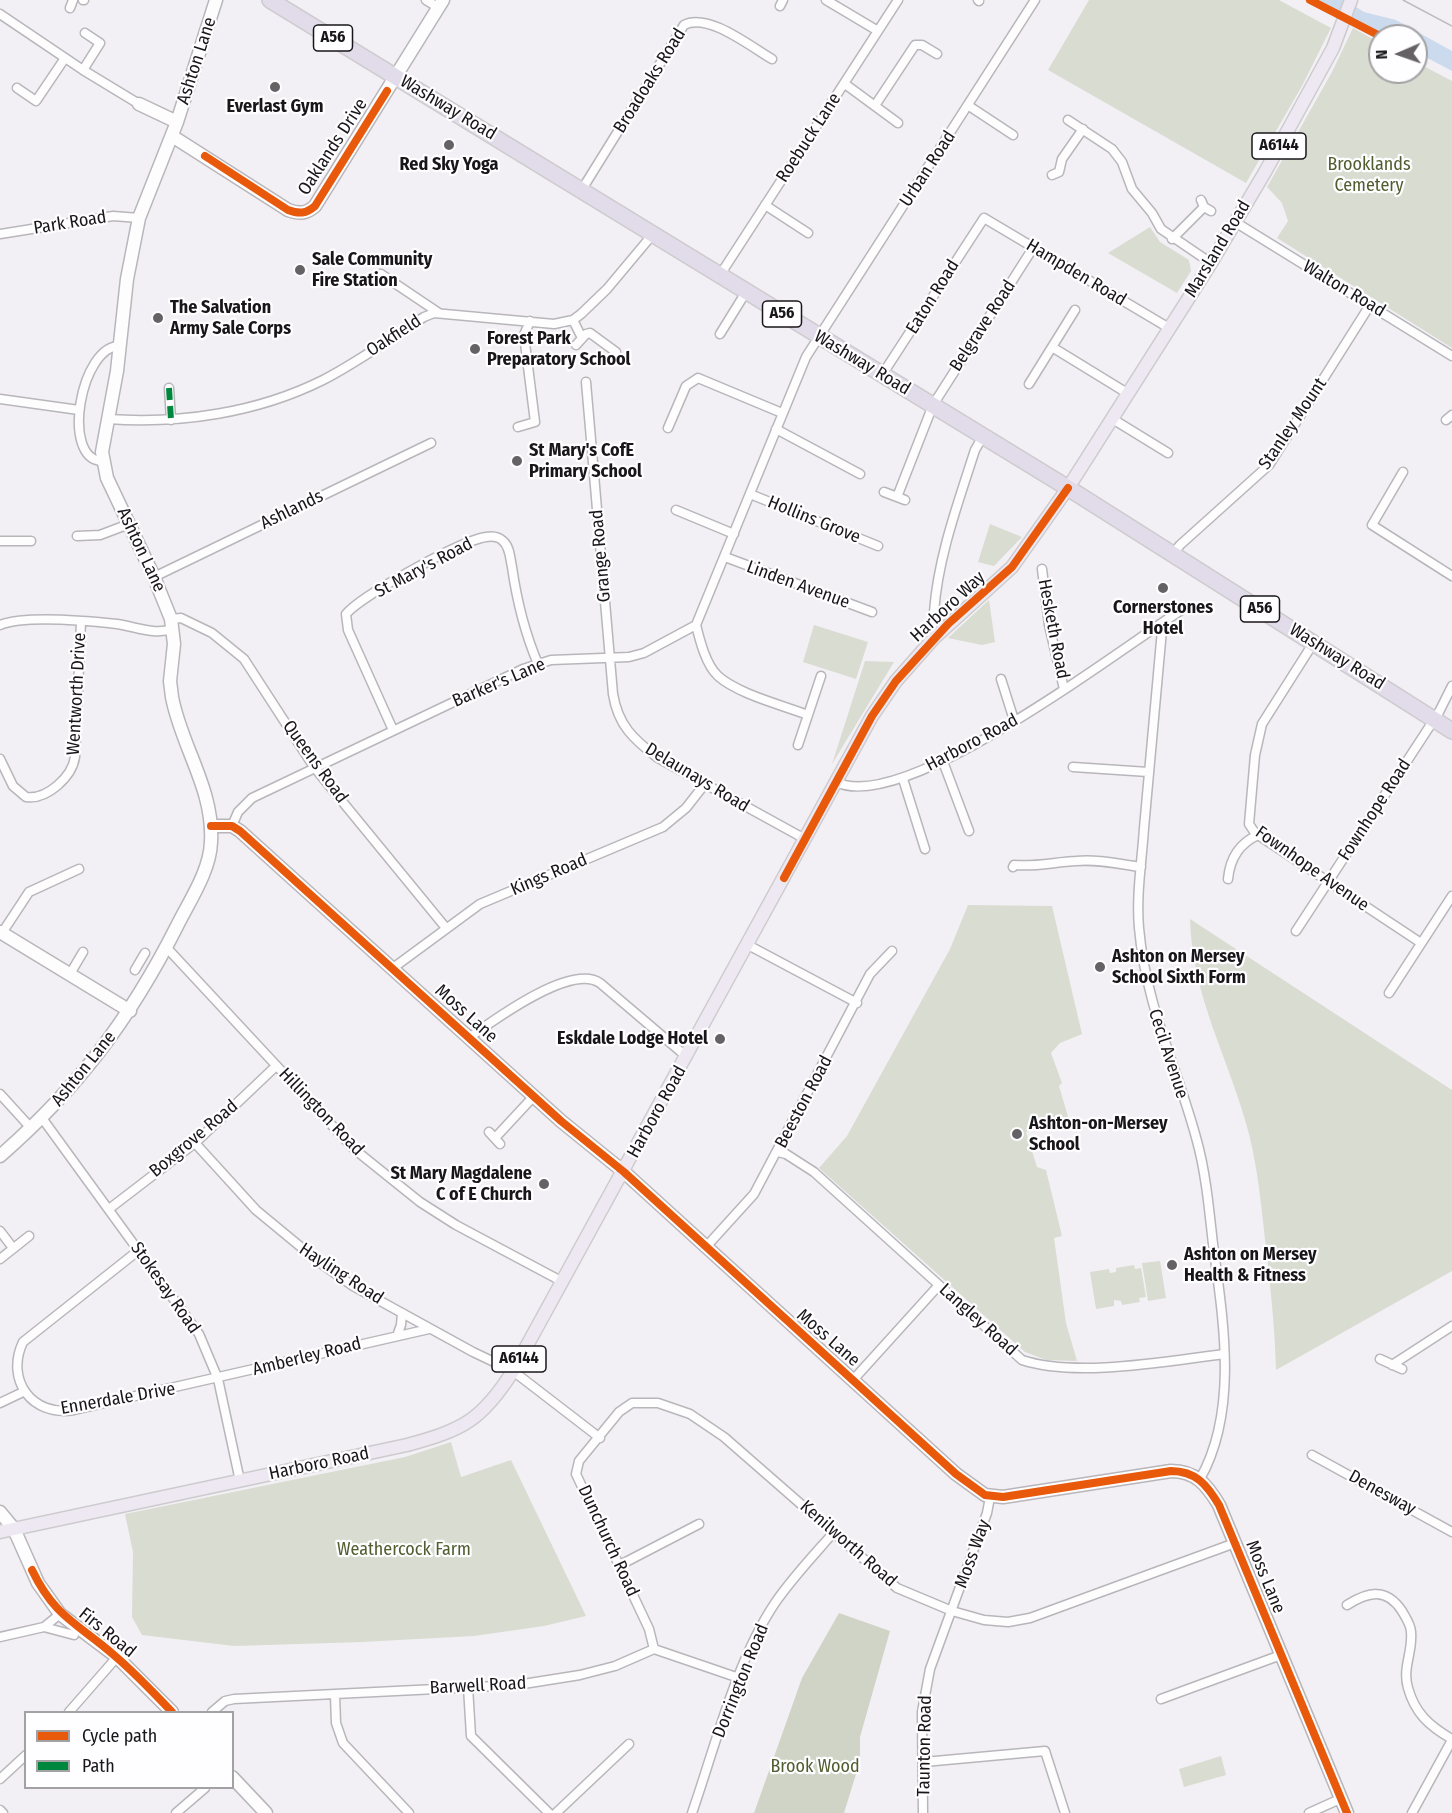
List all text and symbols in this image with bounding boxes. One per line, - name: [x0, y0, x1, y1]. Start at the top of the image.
- street label: Ashton Lane: [173, 15, 221, 107]
- north arrow: [1368, 24, 1428, 84]
- road number: A56: [314, 25, 352, 51]
- street label: Broadoaks Road: [609, 25, 691, 137]
- text: N: [1372, 49, 1391, 60]
- street label: Washway Road: [396, 71, 500, 145]
- marker: Everlast Gym: [268, 80, 282, 94]
- street label: Roebuck Lane: [772, 89, 846, 187]
- street label: Oaklands Drive: [294, 95, 372, 199]
- place label: Everlast Gym: [227, 96, 323, 118]
- street label: Urban Road: [895, 127, 961, 211]
- road number: A6144: [1252, 133, 1306, 159]
- marker: Red Sky Yoga: [442, 138, 456, 152]
- place label: Red Sky Yoga: [400, 154, 498, 176]
- park label: Brooklands Cemetery: [1327, 154, 1411, 196]
- street label: Marsland Road: [1181, 197, 1255, 301]
- street label: Park Road: [32, 207, 108, 239]
- street label: Hampden Road: [1022, 235, 1130, 311]
- place label: Sale Community Fire Station: [312, 249, 432, 292]
- street label: Eaton Road: [902, 256, 964, 338]
- street label: Walton Road: [1299, 256, 1389, 322]
- marker: Sale Community Fire Station: [293, 263, 307, 277]
- street label: Belgrave Road: [945, 276, 1021, 376]
- place label: The Salvation Army Sale Corps: [170, 297, 291, 340]
- road number: A56: [762, 301, 802, 327]
- street label: Oakfield: [363, 310, 425, 362]
- marker: The Salvation Army Sale Corps: [151, 311, 165, 325]
- street label: Washway Road: [810, 326, 914, 400]
- place label: Forest Park Preparatory School: [487, 328, 631, 370]
- marker: Forest Park Preparatory School: [468, 342, 482, 356]
- street label: Stanley Mount: [1254, 374, 1332, 474]
- place label: St Mary's CofE Primary School: [529, 440, 642, 482]
- marker: St Mary's CofE Primary School: [510, 454, 524, 468]
- street label: Ashlands: [257, 486, 327, 534]
- street label: Hollins Grove: [764, 492, 864, 548]
- street label: Ashton Lane: [112, 504, 170, 596]
- street label: Grange Road: [586, 509, 616, 603]
- street label: St Mary's Road: [371, 533, 477, 603]
- street label: Linden Avenue: [743, 556, 853, 614]
- street label: Harboro Way: [906, 567, 990, 647]
- street label: Hesketh Road: [1033, 577, 1073, 681]
- marker: Cornerstones Hotel: [1156, 581, 1170, 595]
- road number: A56: [1240, 596, 1280, 622]
- place label: Cornerstones Hotel: [1113, 597, 1213, 640]
- street label: Washway Road: [1285, 619, 1389, 695]
- street label: Wentworth Drive: [63, 632, 91, 756]
- street label: Barker's Lane: [449, 654, 549, 712]
- street label: Harboro Road: [922, 710, 1022, 776]
- street label: Queens Road: [278, 716, 352, 808]
- street label: Delaunays Road: [641, 739, 753, 817]
- street label: Fownhope Road: [1334, 755, 1416, 865]
- street label: Fownhope Avenue: [1251, 822, 1373, 916]
- street label: Kings Road: [507, 849, 591, 901]
- place label: Ashton on Mersey School Sixth Form: [1112, 946, 1246, 988]
- marker: Ashton on Mersey School Sixth Form: [1093, 960, 1107, 974]
- street label: Moss Lane: [430, 980, 502, 1048]
- street label: Cecil Avenue: [1143, 1006, 1193, 1102]
- street label: Ashton Lane: [47, 1027, 121, 1111]
- place label: Eskdale Lodge Hotel: [557, 1028, 708, 1050]
- marker: Eskdale Lodge Hotel: [713, 1032, 727, 1046]
- street label: Beeston Road: [771, 1052, 837, 1152]
- street label: Harboro Road: [623, 1062, 691, 1162]
- street label: Hillington Road: [274, 1064, 368, 1160]
- street label: Boxgrove Road: [145, 1096, 243, 1182]
- place label: Ashton-on-Mersey School: [1029, 1113, 1168, 1156]
- marker: Ashton-on-Mersey School: [1010, 1127, 1024, 1141]
- place label: St Mary Magdalene C of E Church: [390, 1163, 532, 1206]
- marker: St Mary Magdalene C of E Church: [537, 1177, 551, 1191]
- street label: Stokesay Road: [126, 1238, 204, 1338]
- street label: Hayling Road: [295, 1239, 387, 1309]
- place label: Ashton on Mersey Health & Fitness: [1184, 1244, 1317, 1286]
- marker: Ashton on Mersey Health & Fitness: [1165, 1258, 1179, 1272]
- street label: Langley Road: [934, 1279, 1022, 1361]
- street label: Moss Lane: [792, 1305, 864, 1371]
- street label: Amberley Road: [250, 1333, 364, 1381]
- road number: A6144: [492, 1346, 546, 1372]
- street label: Ennerdale Drive: [59, 1378, 177, 1420]
- street label: Harboro Road: [267, 1443, 371, 1485]
- street label: Denesway: [1345, 1466, 1419, 1520]
- street label: Dunchurch Road: [573, 1482, 643, 1600]
- street label: Kenilworth Road: [795, 1496, 901, 1592]
- street label: Moss Way: [951, 1517, 995, 1591]
- street label: Moss Lane: [1241, 1537, 1289, 1617]
- park label: Weathercock Farm: [337, 1539, 471, 1561]
- street label: Firs Road: [74, 1603, 140, 1663]
- street label: Dorrington Road: [708, 1621, 774, 1741]
- street label: Barwell Road: [429, 1673, 527, 1699]
- street label: Taunton Road: [913, 1695, 937, 1797]
- legend: [24, 1711, 234, 1789]
- text: Cycle path: [82, 1725, 157, 1747]
- text: Path: [82, 1755, 115, 1777]
- park label: Brook Wood: [770, 1756, 860, 1778]

